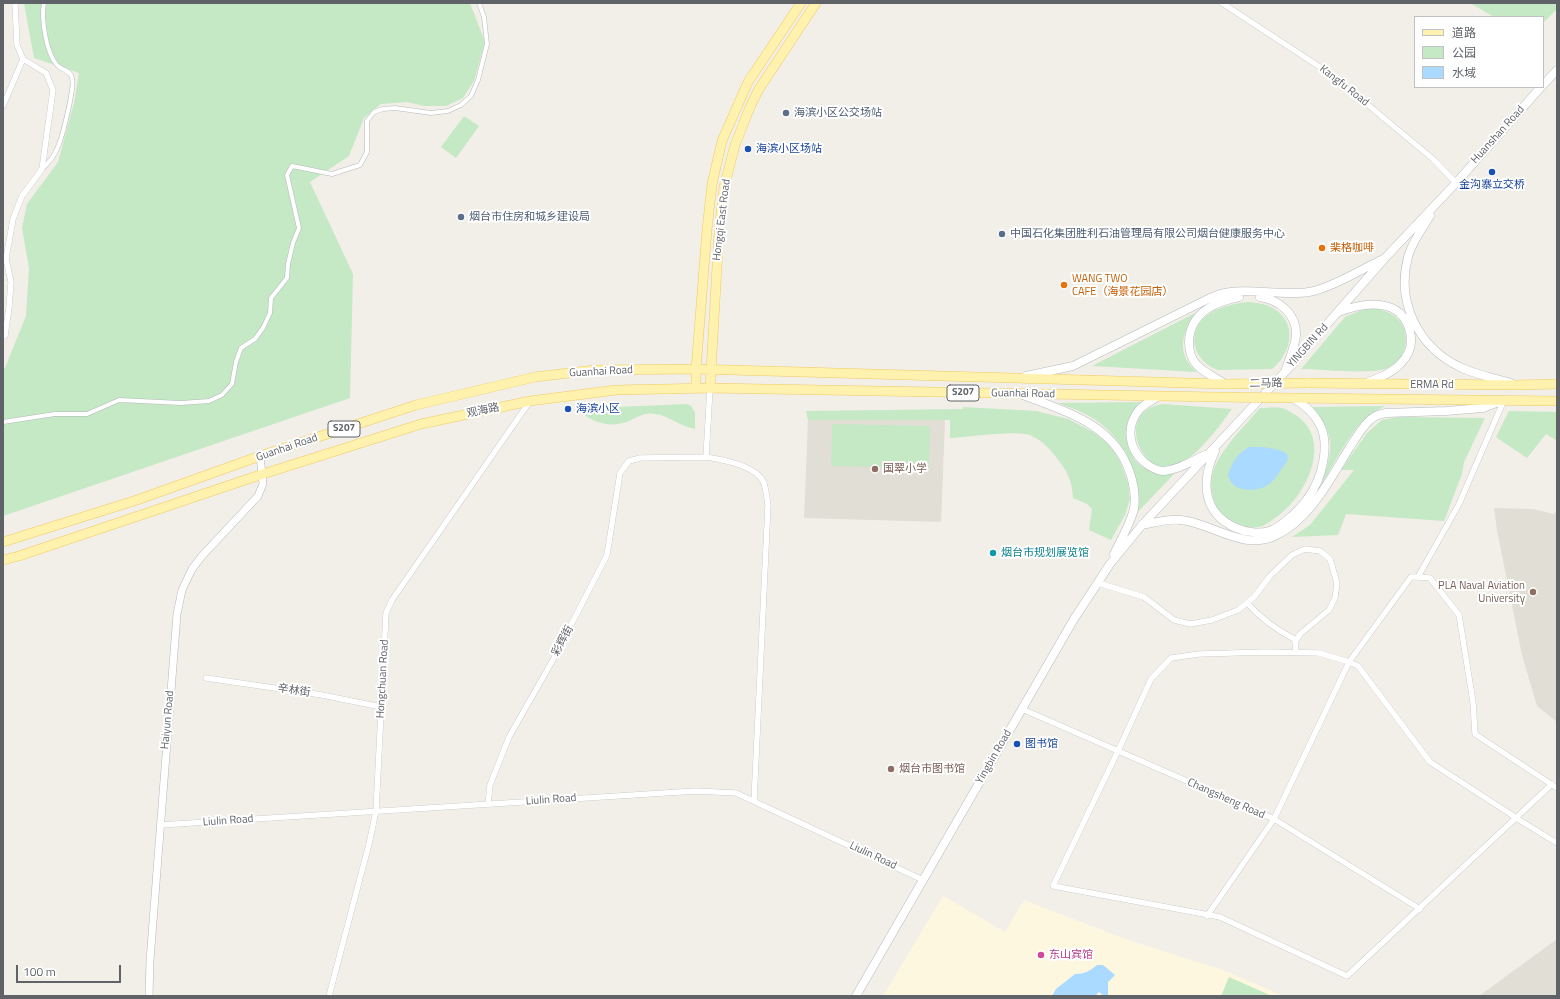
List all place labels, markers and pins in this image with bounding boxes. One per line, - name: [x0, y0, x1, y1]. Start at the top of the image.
- place label: 海滨小区公交场站: [794, 106, 882, 120]
- marker: 海滨小区公交场站: [781, 108, 791, 118]
- place label: 海滨小区场站: [756, 142, 822, 156]
- marker: 海滨小区场站: [743, 144, 753, 154]
- marker: 金沟寨立交桥: [1487, 167, 1497, 177]
- place label: 金沟寨立交桥: [1459, 178, 1525, 192]
- place label: 烟台市住房和城乡建设局: [469, 210, 590, 224]
- marker: 烟台市住房和城乡建设局: [456, 212, 466, 222]
- place label: 中国石化集团胜利石油管理局有限公司烟台健康服务中心: [1010, 227, 1285, 241]
- marker: 中国石化集团胜利石油管理局有限公司烟台健康服务中心: [997, 229, 1007, 239]
- place label: 棐格咖啡: [1330, 241, 1374, 255]
- marker: 棐格咖啡: [1317, 243, 1327, 253]
- place label: WANG TWO CAFE（海景花园店）: [1072, 272, 1173, 298]
- marker: WANG TWO CAFE（海景花园店）: [1059, 280, 1069, 290]
- place label: 海滨小区: [576, 402, 620, 416]
- marker: 海滨小区: [563, 404, 573, 414]
- place label: 国翠小学: [883, 462, 927, 476]
- marker: 国翠小学: [870, 464, 880, 474]
- place label: 烟台市规划展览馆: [1001, 546, 1089, 560]
- marker: 烟台市规划展览馆: [988, 548, 998, 558]
- place label: PLA Naval Aviation University: [1438, 579, 1525, 605]
- marker: PLA Naval Aviation University: [1528, 587, 1538, 597]
- place label: 图书馆: [1025, 737, 1058, 751]
- marker: 图书馆: [1012, 739, 1022, 749]
- place label: 烟台市图书馆: [899, 762, 965, 776]
- marker: 烟台市图书馆: [886, 764, 896, 774]
- place label: 东山宾馆: [1049, 948, 1093, 962]
- marker: 东山宾馆: [1036, 950, 1046, 960]

